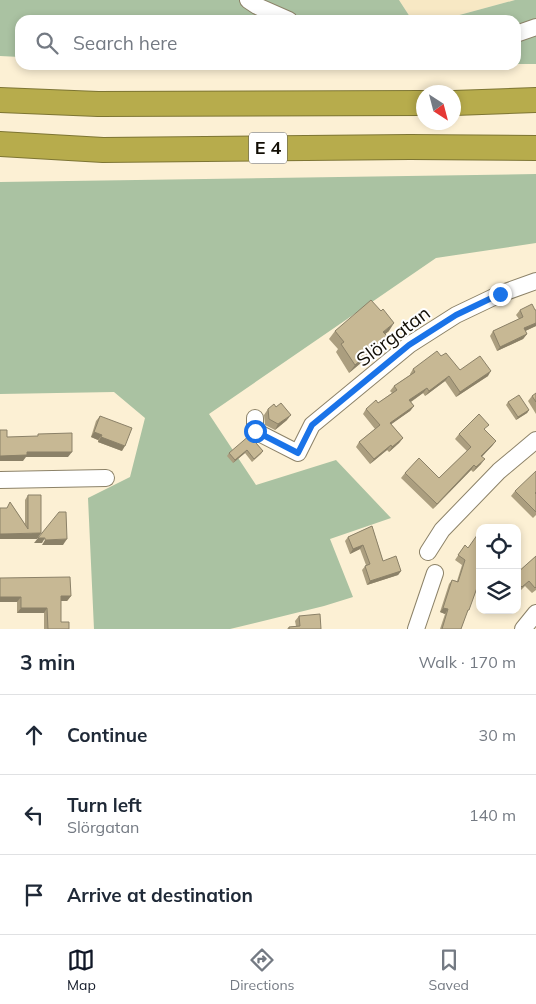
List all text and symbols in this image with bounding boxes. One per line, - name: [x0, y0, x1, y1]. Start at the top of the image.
- search box: [15, 15, 521, 70]
- icon: search: [33, 29, 61, 57]
- text: Search here: [73, 31, 177, 55]
- north arrow: [416, 85, 461, 130]
- road number: E 4: [249, 132, 287, 164]
- route end: [489, 283, 512, 306]
- street label: Slörgatan: [351, 301, 435, 371]
- route start: [244, 420, 267, 443]
- map controls: [476, 524, 521, 614]
- button: locate: [476, 524, 521, 569]
- button: layers: [476, 569, 521, 614]
- text: 3 min: [20, 649, 75, 675]
- text: Walk · 170 m: [418, 652, 516, 672]
- icon: ahead: [20, 721, 48, 749]
- text: Continue: [67, 723, 147, 747]
- text: 30 m: [479, 725, 516, 745]
- text: Turn left: [67, 793, 142, 817]
- icon: left: [20, 801, 48, 829]
- text: 140 m: [469, 805, 516, 825]
- text: Slörgatan: [67, 817, 139, 837]
- icon: arrive: [20, 881, 48, 909]
- text: Arrive at destination: [67, 883, 253, 907]
- tab: Map: [67, 946, 96, 994]
- tab: Directions: [230, 946, 295, 994]
- tab: Saved: [429, 946, 469, 994]

